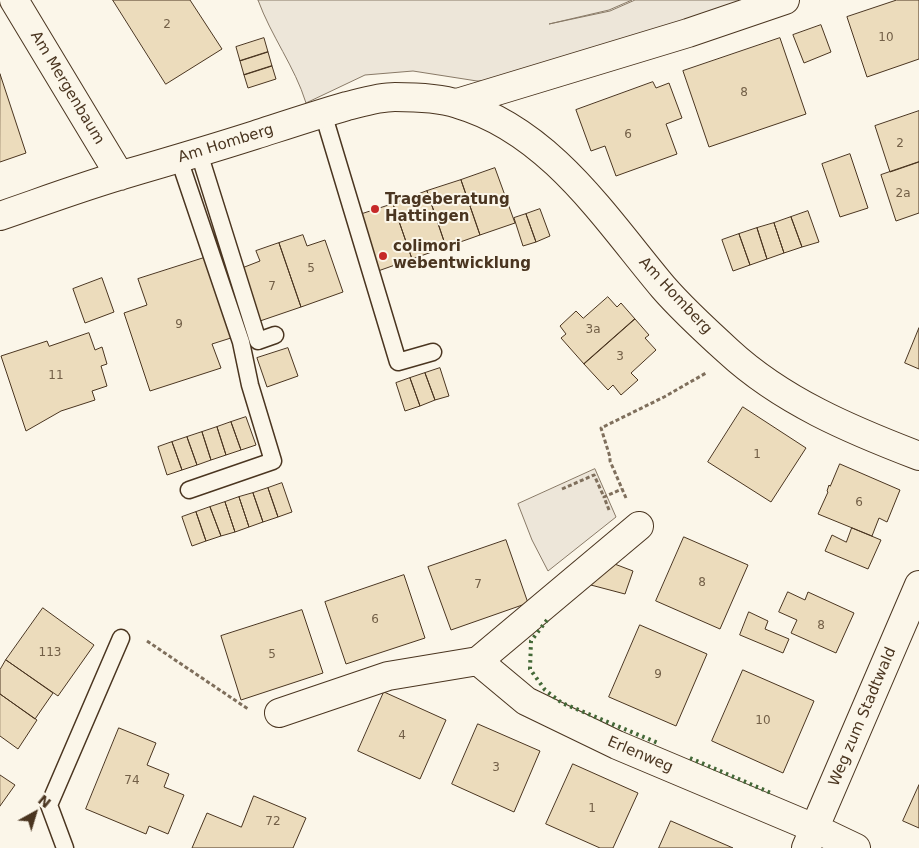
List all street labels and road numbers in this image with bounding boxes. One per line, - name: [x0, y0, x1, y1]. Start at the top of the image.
- street label: Am Mergenbaum: [26, 28, 108, 148]
- street label: Am Homberg: [176, 121, 276, 167]
- street label: Am Homberg: [635, 254, 715, 338]
- street label: Weg zum Stadtwald: [826, 645, 900, 789]
- street label: Erlenweg: [604, 733, 676, 777]

